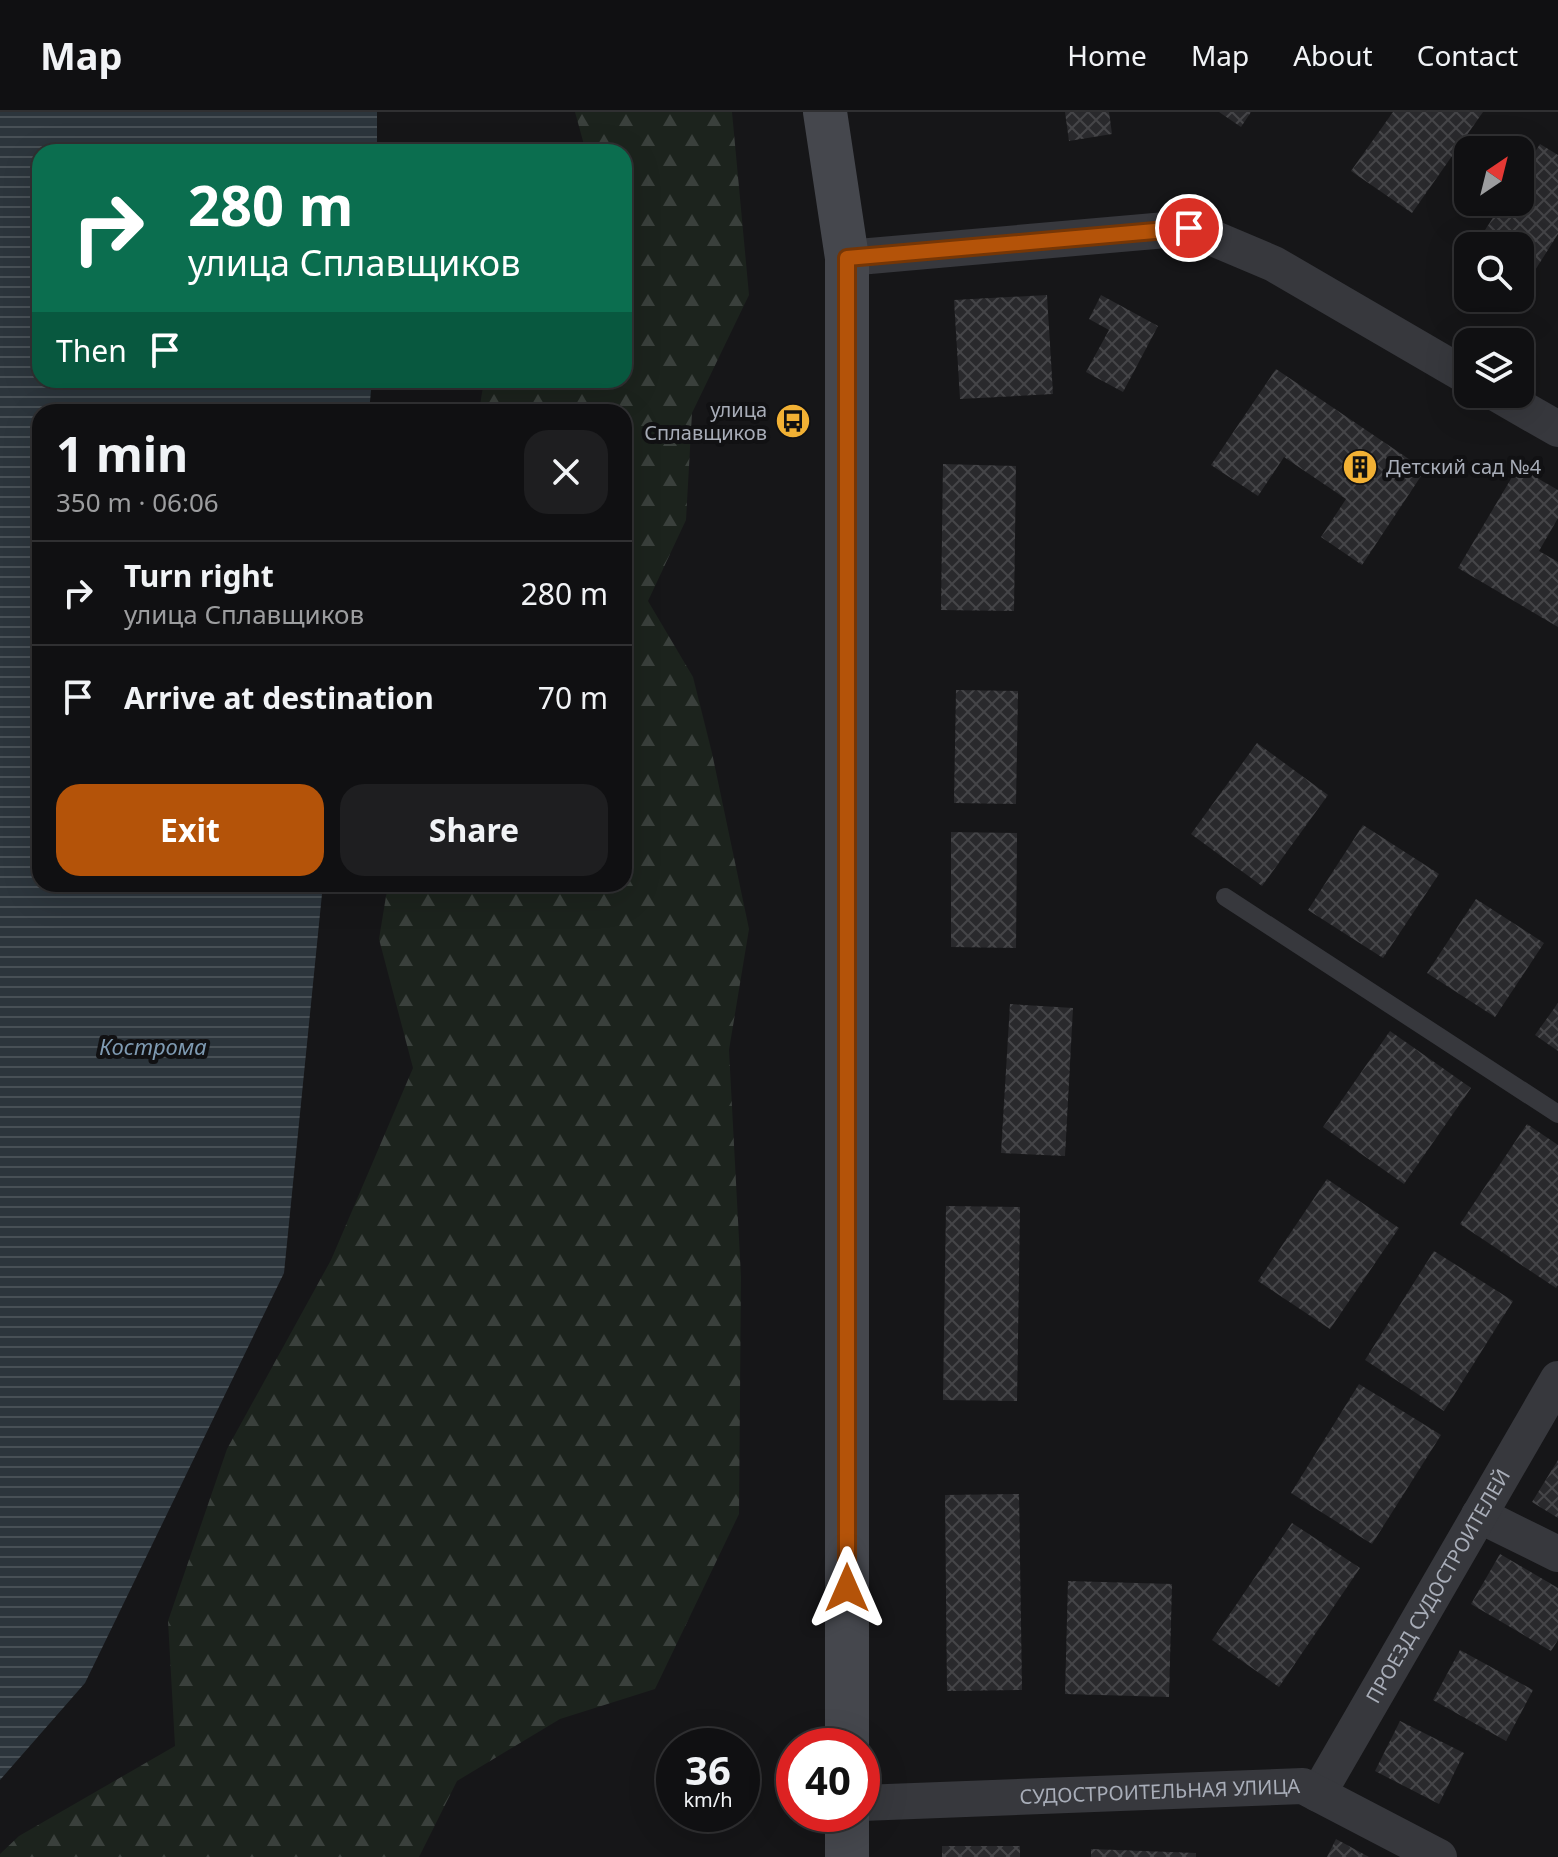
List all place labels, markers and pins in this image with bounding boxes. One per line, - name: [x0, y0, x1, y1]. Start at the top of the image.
- pin: [1155, 194, 1223, 262]
- place label: улица Сплавщиков: [644, 396, 767, 446]
- bus stop icon: улица Сплавщиков: [774, 402, 812, 440]
- building icon: Детский сад №4: [1341, 448, 1379, 486]
- place label: Детский сад №4: [1386, 453, 1542, 480]

